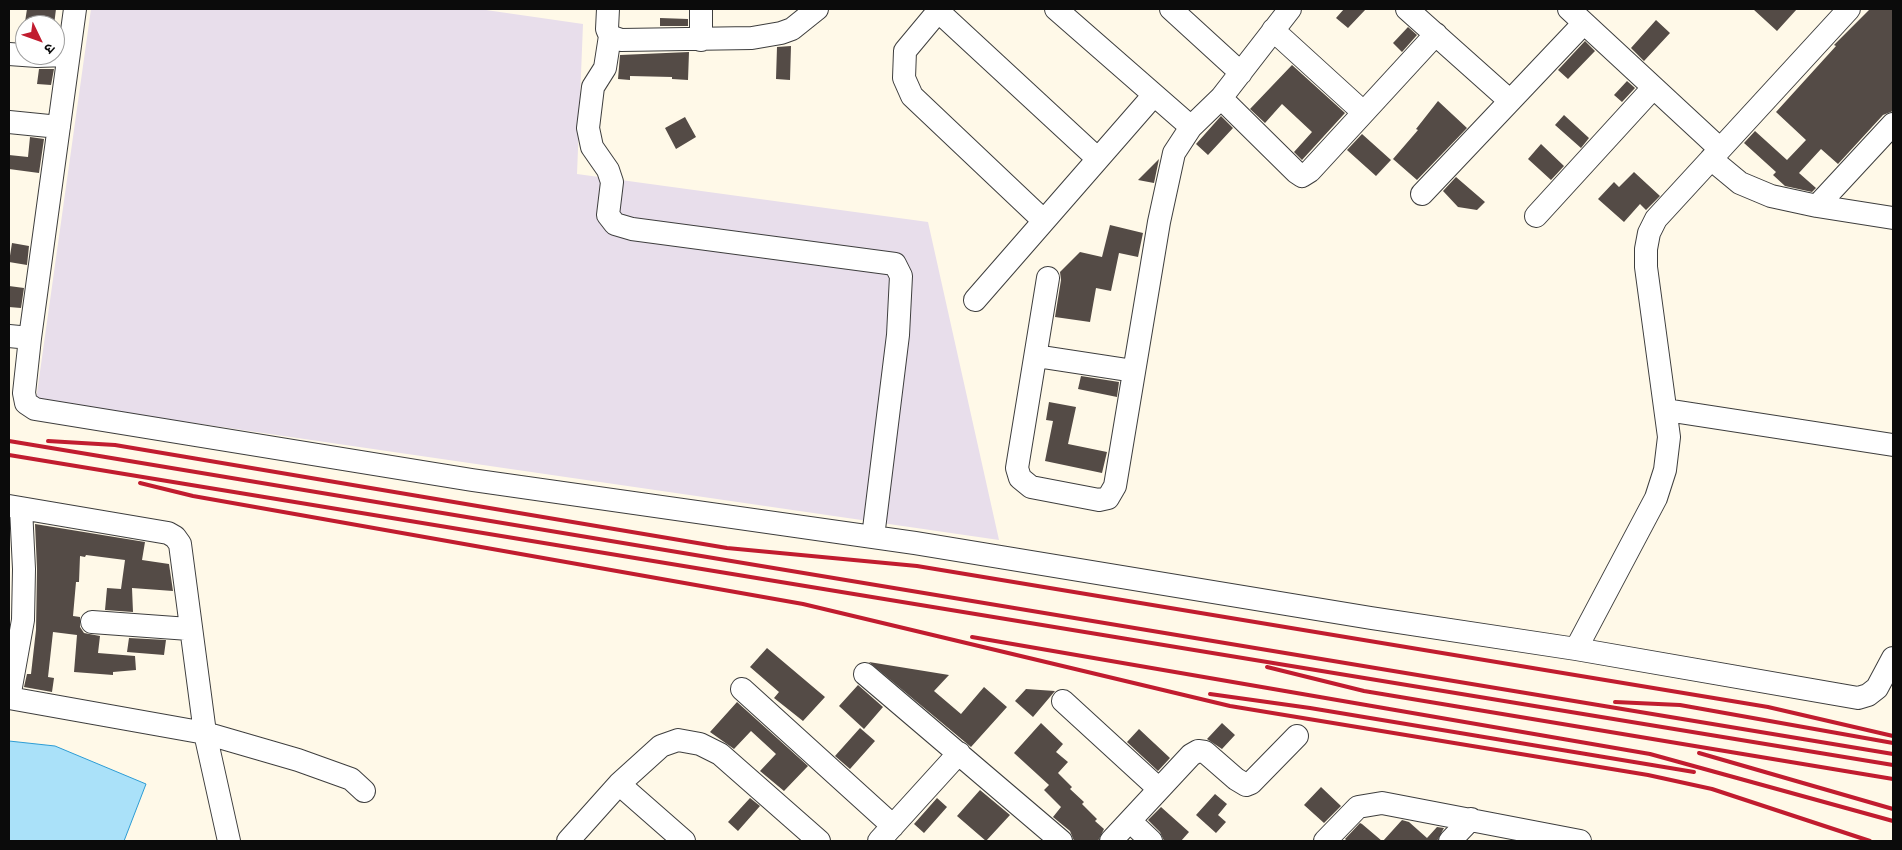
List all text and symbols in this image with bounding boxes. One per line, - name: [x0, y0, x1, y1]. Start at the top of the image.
- north arrow: [15, 15, 65, 65]
- text: उ: [40, 40, 61, 59]

